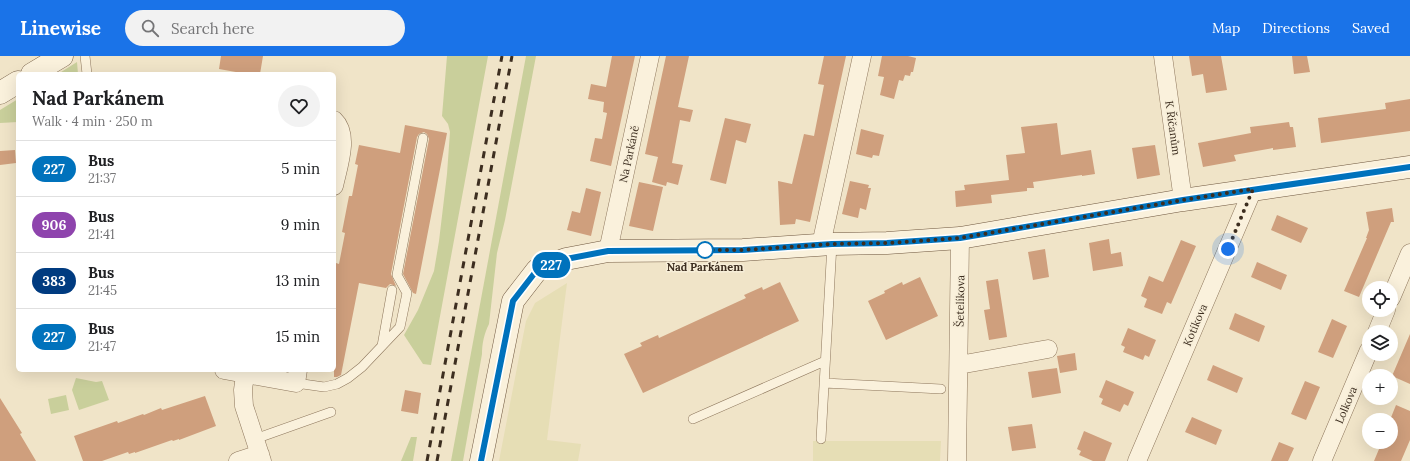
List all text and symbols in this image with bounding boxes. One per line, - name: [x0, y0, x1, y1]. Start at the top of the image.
- search box: [125, 10, 405, 46]
- text: Linewise: [20, 16, 101, 40]
- icon: search: [139, 17, 161, 39]
- text: Search here: [171, 19, 254, 38]
- text: Map: [1212, 19, 1240, 37]
- text: Directions: [1262, 19, 1330, 37]
- text: Saved: [1352, 19, 1390, 37]
- button: heart: [278, 85, 320, 127]
- text: Nad Parkánem: [32, 86, 164, 110]
- street label: K Říčanům: [1162, 100, 1184, 156]
- text: Walk · 4 min · 250 m: [32, 113, 153, 130]
- street label: Na Parkáně: [616, 124, 642, 184]
- text: Bus: [88, 151, 114, 170]
- text: 5 min: [281, 159, 320, 178]
- text: 227: [43, 160, 65, 178]
- text: 21:37: [88, 170, 116, 187]
- text: Bus: [88, 207, 114, 226]
- text: 9 min: [281, 215, 320, 234]
- text: 906: [41, 216, 67, 234]
- text: 21:41: [88, 226, 115, 243]
- your location: [1218, 239, 1238, 259]
- marker: Nad Parkánem: [696, 241, 714, 259]
- line badge: 227: [528, 252, 574, 278]
- text: 227: [540, 256, 562, 274]
- place label: Nad Parkánem: [667, 260, 743, 274]
- text: Bus: [88, 263, 114, 282]
- text: 13 min: [276, 271, 320, 290]
- text: 383: [42, 272, 66, 290]
- street label: Šetelíkova: [953, 275, 967, 327]
- map controls: [1362, 281, 1398, 449]
- button: locate: [1362, 281, 1398, 317]
- text: 21:45: [88, 282, 117, 299]
- street label: Kotíkova: [1180, 302, 1210, 348]
- text: Bus: [88, 319, 114, 338]
- button: layers: [1362, 325, 1398, 361]
- text: 15 min: [276, 327, 320, 346]
- text: 227: [43, 328, 65, 346]
- text: 21:47: [88, 338, 116, 355]
- button: +: [1362, 369, 1398, 405]
- street label: Lolkova: [1332, 384, 1360, 426]
- button: −: [1362, 413, 1398, 449]

